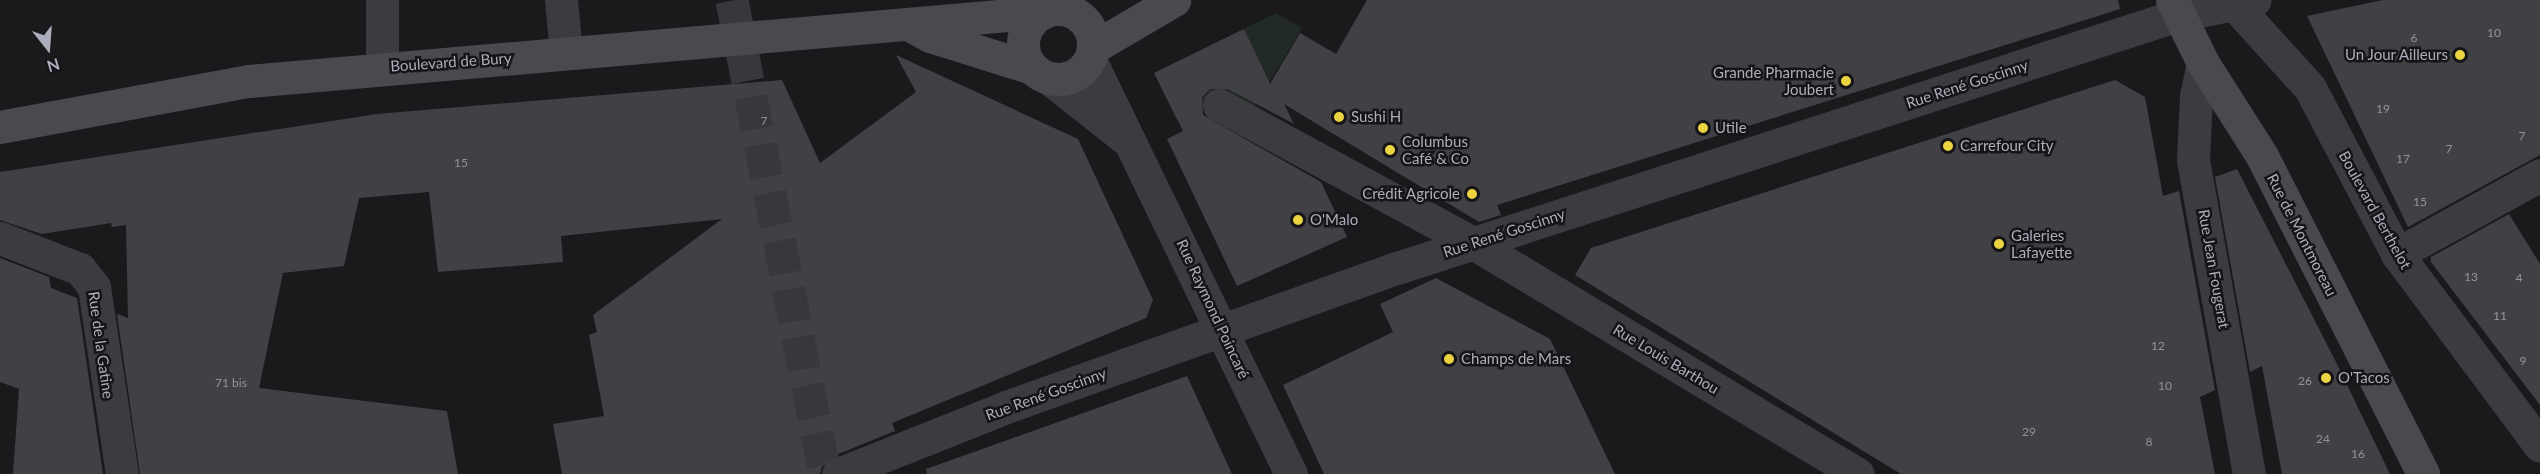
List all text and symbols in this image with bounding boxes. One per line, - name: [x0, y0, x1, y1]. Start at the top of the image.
- north arrow: [18, 18, 78, 78]
- house number: 10: [2487, 26, 2501, 40]
- house number: 6: [2411, 31, 2417, 45]
- place label: Un Jour Ailleurs: [2344, 46, 2448, 64]
- marker: Un Jour Ailleurs: [2453, 48, 2467, 62]
- street label: Boulevard de Bury: [390, 49, 512, 75]
- text: N: [45, 55, 62, 77]
- street label: Rue René Goscinny: [1904, 56, 2030, 112]
- place label: Grande Pharmacie Joubert: [1713, 63, 1834, 98]
- marker: Grande Pharmacie Joubert: [1839, 74, 1853, 88]
- house number: 19: [2376, 102, 2390, 116]
- place label: Sushi H: [1351, 108, 1401, 126]
- marker: Sushi H: [1332, 110, 1346, 124]
- house number: 7: [761, 114, 767, 128]
- place label: Utile: [1715, 119, 1747, 137]
- marker: Utile: [1696, 121, 1710, 135]
- house number: 7: [2519, 129, 2525, 143]
- place label: Columbus Café & Co: [1402, 132, 1469, 167]
- place label: Carrefour City: [1960, 137, 2054, 155]
- marker: Carrefour City: [1941, 139, 1955, 153]
- house number: 7: [2446, 142, 2452, 156]
- marker: Columbus Café & Co: [1383, 143, 1397, 157]
- street label: Boulevard Berthelot: [2335, 148, 2415, 272]
- house number: 17: [2396, 152, 2410, 166]
- house number: 15: [454, 156, 468, 170]
- street label: Rue de Montmoreau: [2263, 171, 2341, 299]
- place label: Crédit Agricole: [1362, 185, 1460, 203]
- marker: Crédit Agricole: [1465, 187, 1479, 201]
- house number: 15: [2413, 195, 2427, 209]
- street label: Rue René Goscinny: [1441, 205, 1567, 261]
- street label: Rue Jean Fougerat: [2195, 208, 2233, 330]
- place label: O'Malo: [1310, 211, 1358, 229]
- marker: O'Malo: [1291, 213, 1305, 227]
- place label: Galeries Lafayette: [2011, 226, 2072, 261]
- street label: Rue Raymond Poincaré: [1173, 236, 1253, 382]
- marker: Galeries Lafayette: [1992, 237, 2006, 251]
- house number: 13: [2464, 270, 2478, 284]
- house number: 4: [2516, 271, 2522, 285]
- street label: Rue de la Gatine: [85, 290, 117, 400]
- house number: 11: [2493, 309, 2507, 323]
- street label: Rue Louis Barthou: [1610, 320, 1722, 398]
- house number: 12: [2151, 339, 2165, 353]
- place label: Champs de Mars: [1461, 350, 1571, 368]
- marker: Champs de Mars: [1442, 352, 1456, 366]
- house number: 9: [2520, 354, 2526, 368]
- street label: Rue René Goscinny: [983, 364, 1109, 424]
- place label: O'Tacos: [2338, 369, 2390, 387]
- marker: O'Tacos: [2319, 371, 2333, 385]
- house number: 26: [2298, 374, 2312, 388]
- house number: 71 bis: [215, 376, 247, 390]
- house number: 10: [2158, 379, 2172, 393]
- house number: 29: [2022, 425, 2036, 439]
- house number: 24: [2316, 432, 2330, 446]
- house number: 8: [2146, 435, 2152, 449]
- house number: 16: [2351, 447, 2365, 461]

